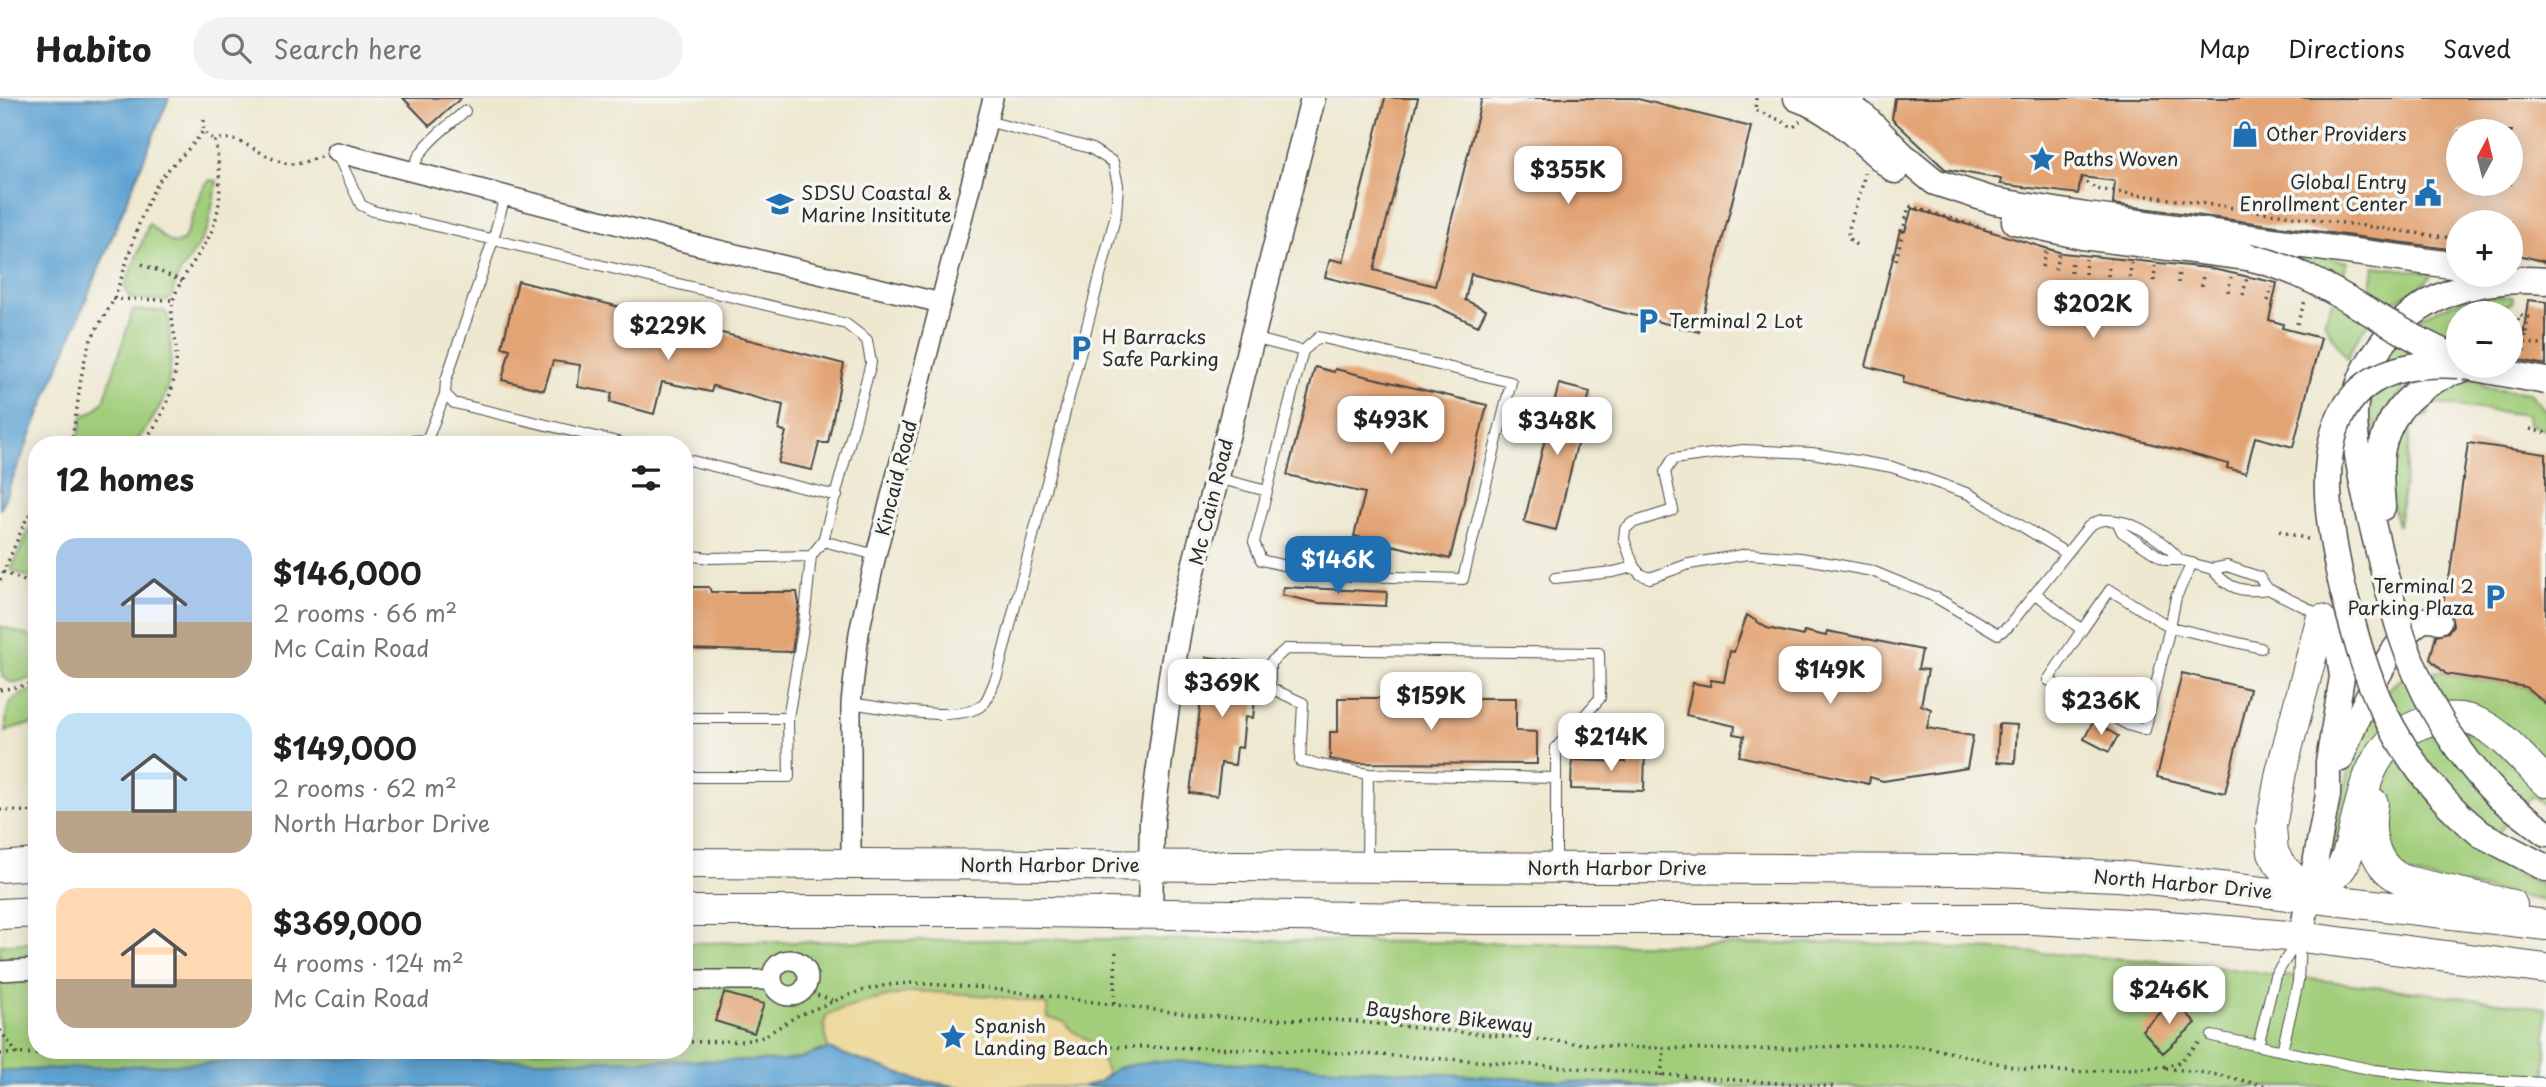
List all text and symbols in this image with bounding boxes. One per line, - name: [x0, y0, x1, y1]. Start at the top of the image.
- search box: [193, 17, 683, 80]
- text: Habito: [35, 23, 151, 73]
- icon: search: [217, 29, 255, 67]
- text: Search here: [273, 29, 422, 68]
- text: Map: [2199, 30, 2250, 66]
- text: Directions: [2288, 30, 2405, 66]
- text: Saved: [2443, 30, 2511, 66]
- shop icon: Other Providers: [2230, 119, 2260, 149]
- place label: Other Providers: [2266, 119, 2407, 147]
- north arrow: [2446, 119, 2524, 196]
- map controls: [2446, 119, 2523, 378]
- place icon: Paths Woven: [2027, 144, 2057, 174]
- place label: Paths Woven: [2063, 144, 2178, 172]
- pin: $355K: [1519, 146, 1617, 206]
- text: $355K: [1530, 151, 1606, 186]
- place label: Global Entry Enrollment Center: [2239, 167, 2407, 217]
- place label: SDSU Coastal & Marine Insititute: [801, 178, 952, 228]
- public building icon: Global Entry Enrollment Center: [2413, 178, 2443, 208]
- school or university icon: SDSU Coastal & Marine Insititute: [765, 189, 795, 219]
- button: +: [2446, 210, 2523, 287]
- pin: $202K: [2044, 280, 2142, 340]
- text: $202K: [2054, 285, 2132, 320]
- button: −: [2446, 301, 2523, 378]
- pin: $229K: [619, 302, 717, 362]
- parking icon: Terminal 2 Lot: [1633, 306, 1663, 336]
- place label: Terminal 2 Lot: [1669, 306, 1803, 334]
- text: $229K: [630, 307, 706, 342]
- place label: H Barracks Safe Parking: [1102, 322, 1219, 372]
- parking icon: H Barracks Safe Parking: [1066, 333, 1096, 363]
- pin: $493K: [1342, 396, 1440, 456]
- pin: $348K: [1508, 398, 1606, 457]
- text: $493K: [1353, 401, 1429, 436]
- text: $348K: [1518, 402, 1596, 437]
- street label: Kincaid Road: [867, 417, 923, 538]
- street label: Mc Cain Road: [1181, 436, 1239, 568]
- text: 12 homes: [56, 456, 194, 501]
- icon: filters: [627, 459, 665, 497]
- pin: $146K: [1289, 536, 1387, 596]
- text: $146K: [1301, 541, 1375, 576]
- text: $146,000: [273, 550, 422, 595]
- icon: home: [112, 566, 196, 650]
- place label: Terminal 2 Parking Plaza: [2347, 571, 2474, 621]
- parking icon: Terminal 2 Parking Plaza: [2480, 582, 2510, 612]
- text: 2 rooms · 66 m²: [273, 595, 457, 630]
- text: Mc Cain Road: [273, 630, 430, 665]
- pin: $149K: [1781, 646, 1879, 706]
- text: $149K: [1795, 651, 1865, 686]
- pin: $369K: [1173, 660, 1271, 719]
- text: $369K: [1184, 664, 1260, 699]
- pin: $159K: [1382, 672, 1480, 732]
- text: $159K: [1396, 677, 1466, 712]
- pin: $236K: [2052, 678, 2150, 737]
- text: $236K: [2061, 682, 2141, 717]
- pin: $214K: [1562, 714, 1660, 773]
- text: $214K: [1574, 718, 1648, 753]
- text: $149,000: [273, 725, 417, 770]
- icon: home: [112, 741, 196, 825]
- text: 2 rooms · 62 m²: [273, 770, 457, 805]
- text: North Harbor Drive: [273, 805, 490, 840]
- street label: North Harbor Drive: [960, 850, 1140, 878]
- street label: North Harbor Drive: [1527, 853, 1707, 881]
- street label: North Harbor Drive: [2092, 861, 2274, 905]
- text: $369,000: [273, 900, 422, 945]
- icon: home: [112, 916, 196, 1000]
- text: 4 rooms · 124 m²: [273, 945, 464, 980]
- pin: $246K: [2120, 967, 2218, 1026]
- text: $246K: [2129, 971, 2209, 1006]
- text: Mc Cain Road: [273, 980, 430, 1015]
- street label: Bayshore Bikeway: [1364, 993, 1535, 1039]
- place label: Spanish Landing Beach: [974, 1011, 1108, 1061]
- place icon: Spanish Landing Beach: [938, 1022, 968, 1052]

